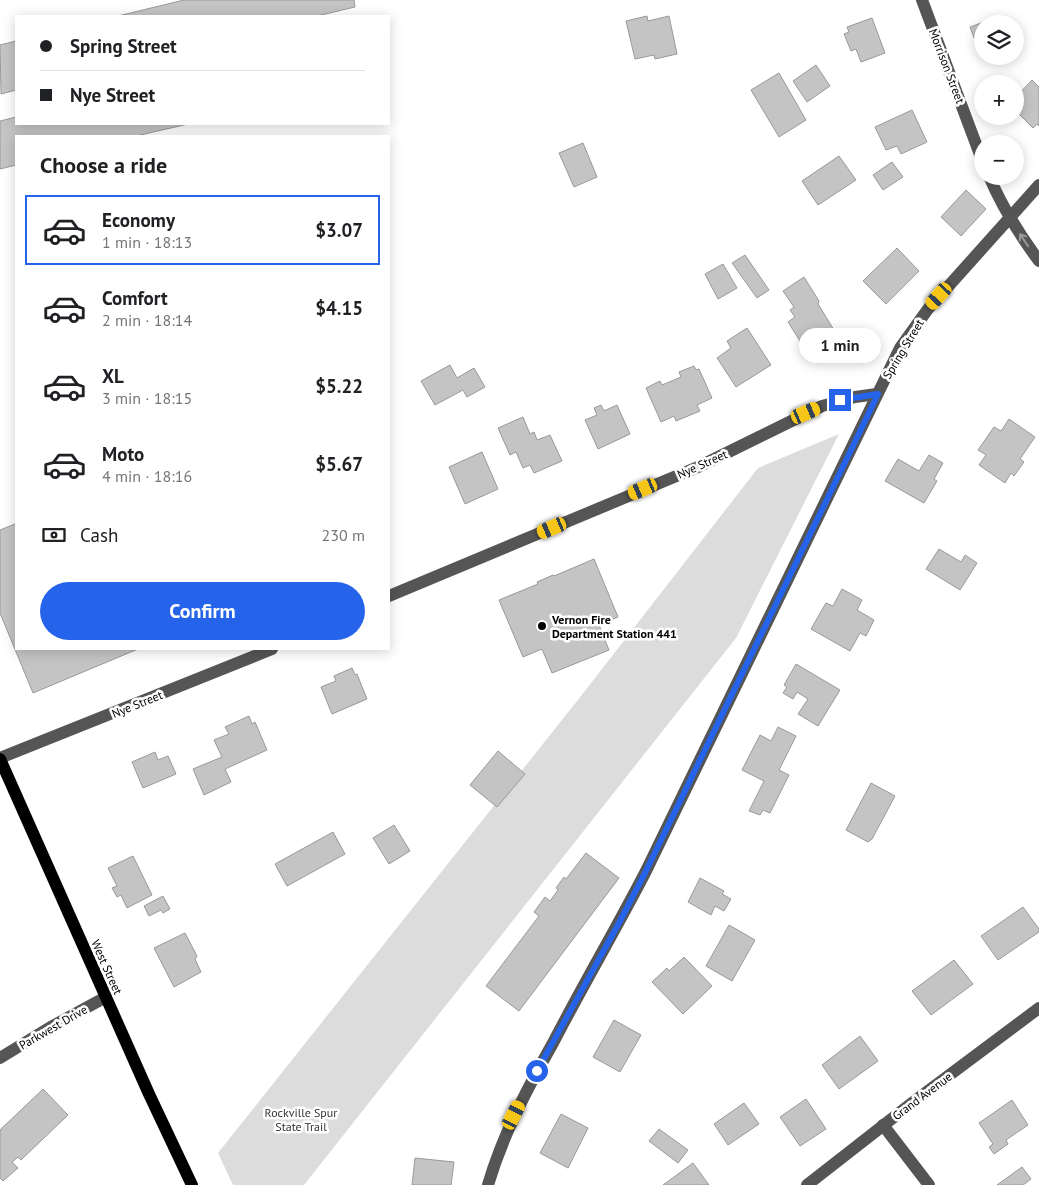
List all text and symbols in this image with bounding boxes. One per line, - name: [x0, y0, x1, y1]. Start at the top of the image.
- map controls: [974, 15, 1024, 185]
- button: layers: [974, 15, 1024, 65]
- street label: Morrison Street: [926, 26, 968, 106]
- text: Spring Street: [70, 34, 177, 58]
- button: +: [974, 75, 1024, 125]
- text: Nye Street: [70, 83, 155, 107]
- button: −: [974, 135, 1024, 185]
- text: Choose a ride: [40, 151, 167, 179]
- icon: car: [42, 208, 87, 253]
- text: Economy: [102, 208, 175, 232]
- text: $3.07: [315, 218, 363, 242]
- text: 1 min · 18:13: [102, 232, 192, 252]
- one-way arrow: [1019, 233, 1029, 247]
- car: [923, 280, 954, 312]
- icon: car: [42, 286, 87, 331]
- text: Comfort: [102, 286, 168, 310]
- text: $4.15: [315, 296, 363, 320]
- text: 2 min · 18:14: [102, 310, 192, 330]
- street label: Spring Street: [879, 316, 927, 382]
- callout: 1 min: [799, 328, 881, 362]
- text: 1 min: [820, 335, 860, 355]
- icon: car: [42, 364, 87, 409]
- text: XL: [102, 364, 124, 388]
- text: $5.22: [315, 374, 363, 398]
- text: 3 min · 18:15: [102, 388, 192, 408]
- route end: [829, 389, 851, 411]
- car: [789, 400, 822, 426]
- icon: car: [42, 442, 87, 487]
- text: Moto: [102, 442, 144, 466]
- street label: Nye Street: [675, 446, 729, 482]
- text: $5.67: [315, 452, 363, 476]
- text: 4 min · 18:16: [102, 466, 192, 486]
- car: [626, 476, 659, 502]
- car: [535, 515, 568, 541]
- icon: cash: [40, 521, 68, 549]
- text: Cash: [80, 523, 118, 547]
- text: 230 m: [322, 525, 365, 545]
- button: Confirm: [40, 582, 365, 640]
- place label: Vernon Fire Department Station 441: [551, 612, 677, 641]
- marker: Vernon Fire Department Station 441: [536, 620, 548, 632]
- street label: Nye Street: [109, 687, 165, 721]
- street label: West Street: [88, 937, 126, 997]
- street label: Parkwest Drive: [16, 1001, 90, 1053]
- route start: [526, 1060, 548, 1082]
- street label: Grand Avenue: [889, 1069, 955, 1123]
- car: [500, 1098, 527, 1132]
- park label: Rockville Spur State Trail: [265, 1105, 337, 1134]

